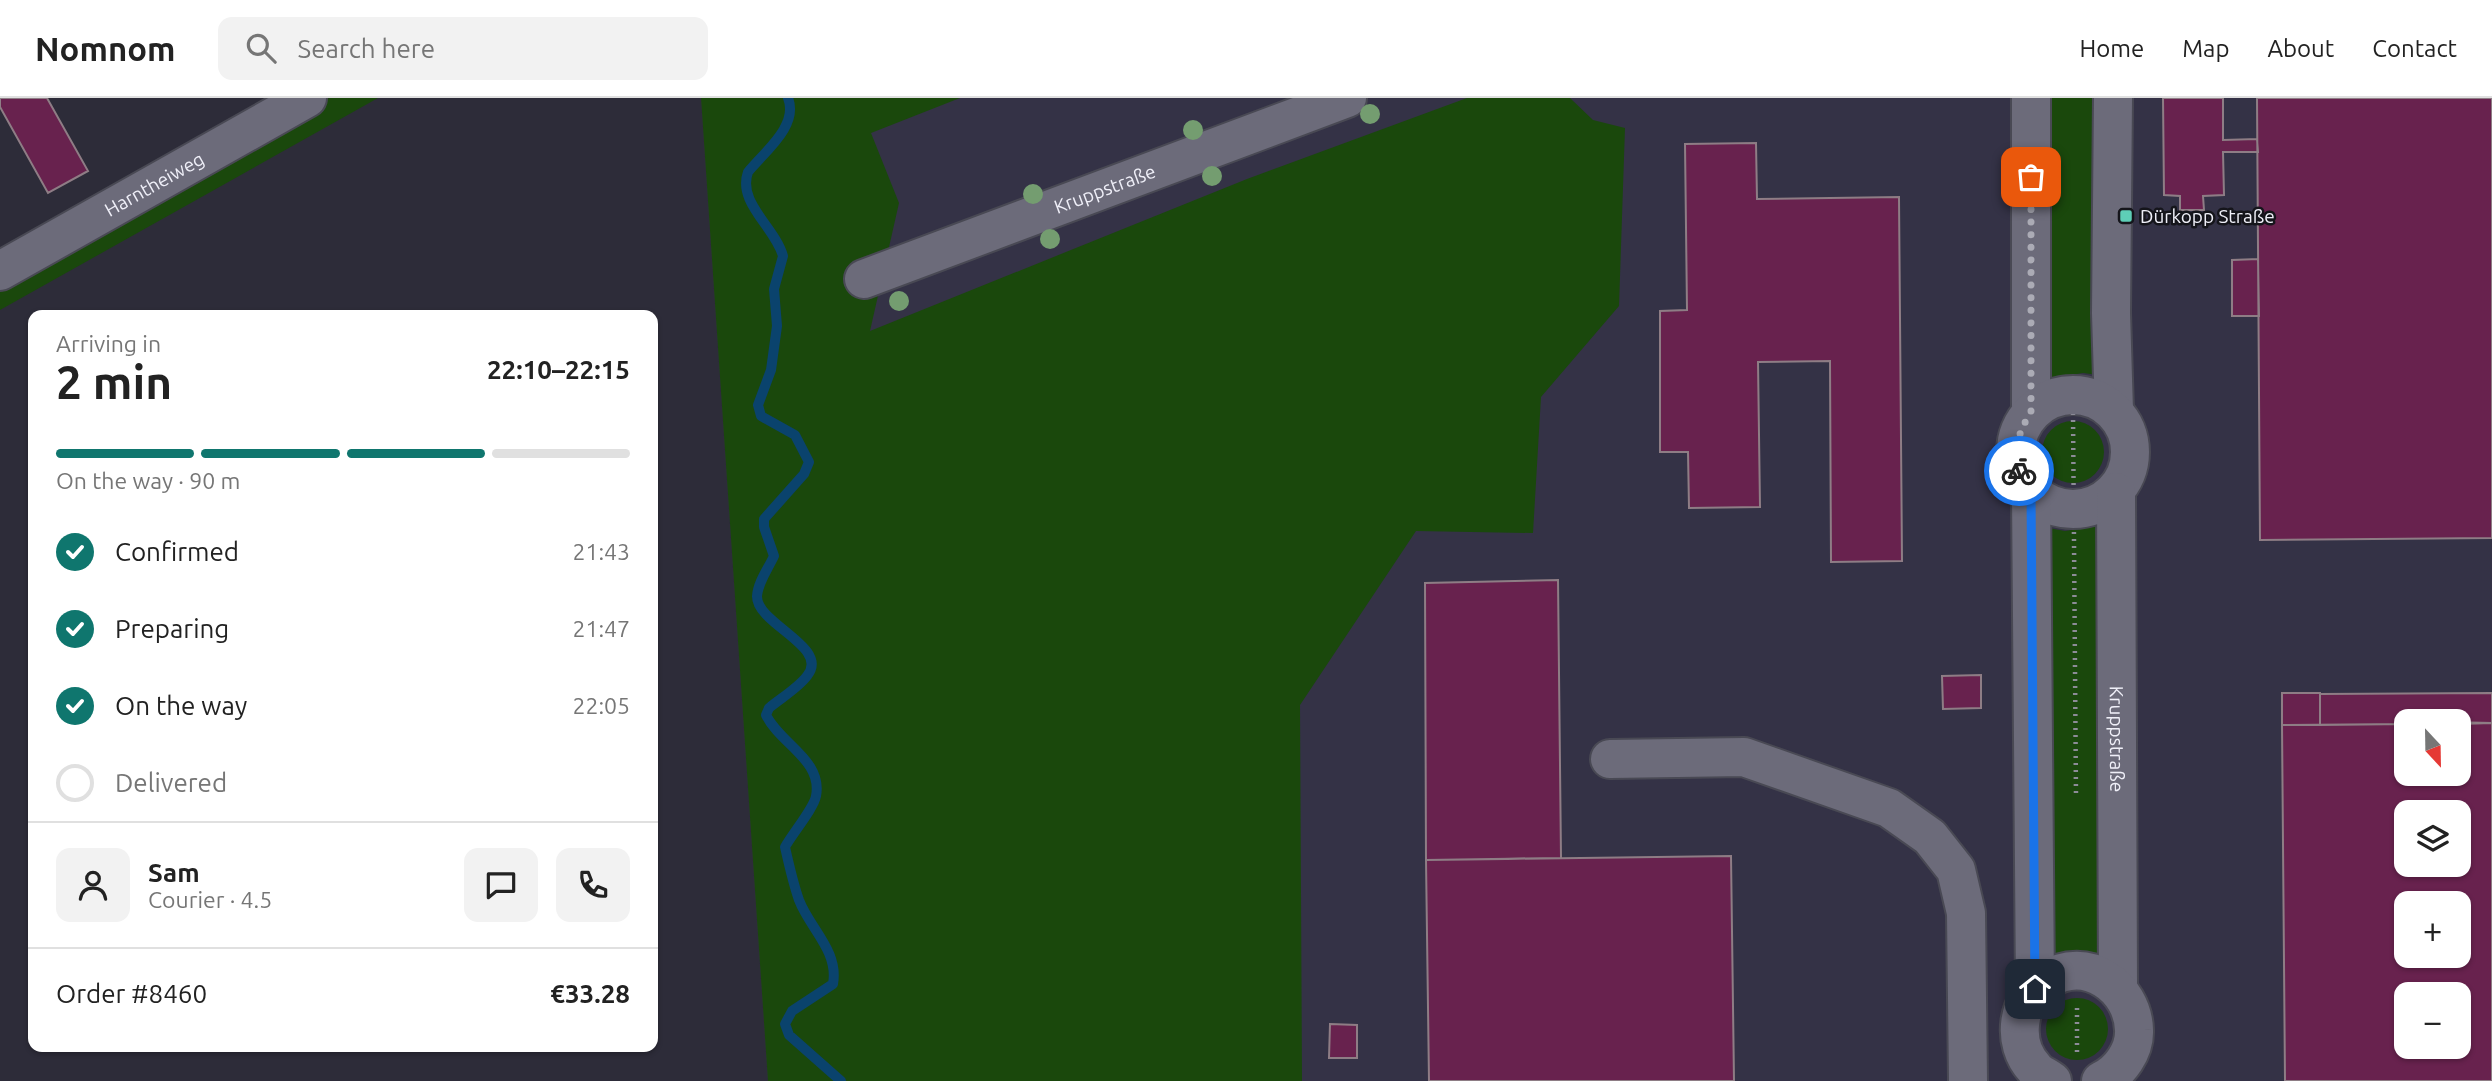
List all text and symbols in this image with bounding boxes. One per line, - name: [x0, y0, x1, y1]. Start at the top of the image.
- search box: [218, 17, 708, 80]
- icon: search: [242, 29, 280, 67]
- text: Nomnom: [35, 30, 176, 67]
- text: Search here: [298, 34, 435, 63]
- text: Home: [2079, 35, 2144, 62]
- text: Map: [2182, 35, 2229, 62]
- text: About: [2267, 35, 2334, 62]
- text: Contact: [2372, 35, 2457, 62]
- street label: Harntheiweg: [101, 147, 208, 221]
- pin: [2001, 147, 2061, 207]
- icon: bag: [2012, 158, 2050, 196]
- street label: Kruppstraße: [1051, 160, 1158, 218]
- place label: Dürkopp Straße: [2140, 205, 2275, 227]
- marker: Dürkopp Straße: [2118, 208, 2134, 224]
- text: Arriving in: [56, 331, 161, 356]
- text: 22:10–22:15: [487, 355, 630, 384]
- text: 2 min: [56, 356, 172, 408]
- courier: [1984, 436, 2054, 506]
- icon: bike: [2000, 452, 2038, 490]
- text: On the way · 90 m: [56, 468, 240, 493]
- icon: check: [56, 533, 94, 571]
- text: Confirmed: [115, 537, 239, 566]
- text: 21:43: [572, 539, 630, 564]
- icon: check: [56, 610, 94, 648]
- text: Preparing: [115, 614, 229, 643]
- text: 21:47: [572, 616, 630, 641]
- street label: Kruppstraße: [2106, 686, 2128, 792]
- icon: check: [56, 687, 94, 725]
- text: On the way: [115, 691, 247, 720]
- text: 22:05: [572, 693, 630, 718]
- north arrow: [2394, 709, 2471, 786]
- map controls: [2394, 709, 2471, 1059]
- text: Delivered: [115, 768, 227, 797]
- button: layers: [2394, 800, 2471, 877]
- button: person: [56, 848, 130, 922]
- button: chat: [464, 848, 538, 922]
- button: phone: [556, 848, 630, 922]
- text: Sam: [148, 858, 200, 887]
- text: Courier · 4.5: [148, 887, 272, 912]
- button: +: [2394, 891, 2471, 968]
- pin: [2005, 959, 2065, 1019]
- icon: home: [2016, 970, 2054, 1008]
- text: Order #8460: [56, 979, 207, 1008]
- text: €33.28: [550, 979, 630, 1008]
- button: −: [2394, 982, 2471, 1059]

